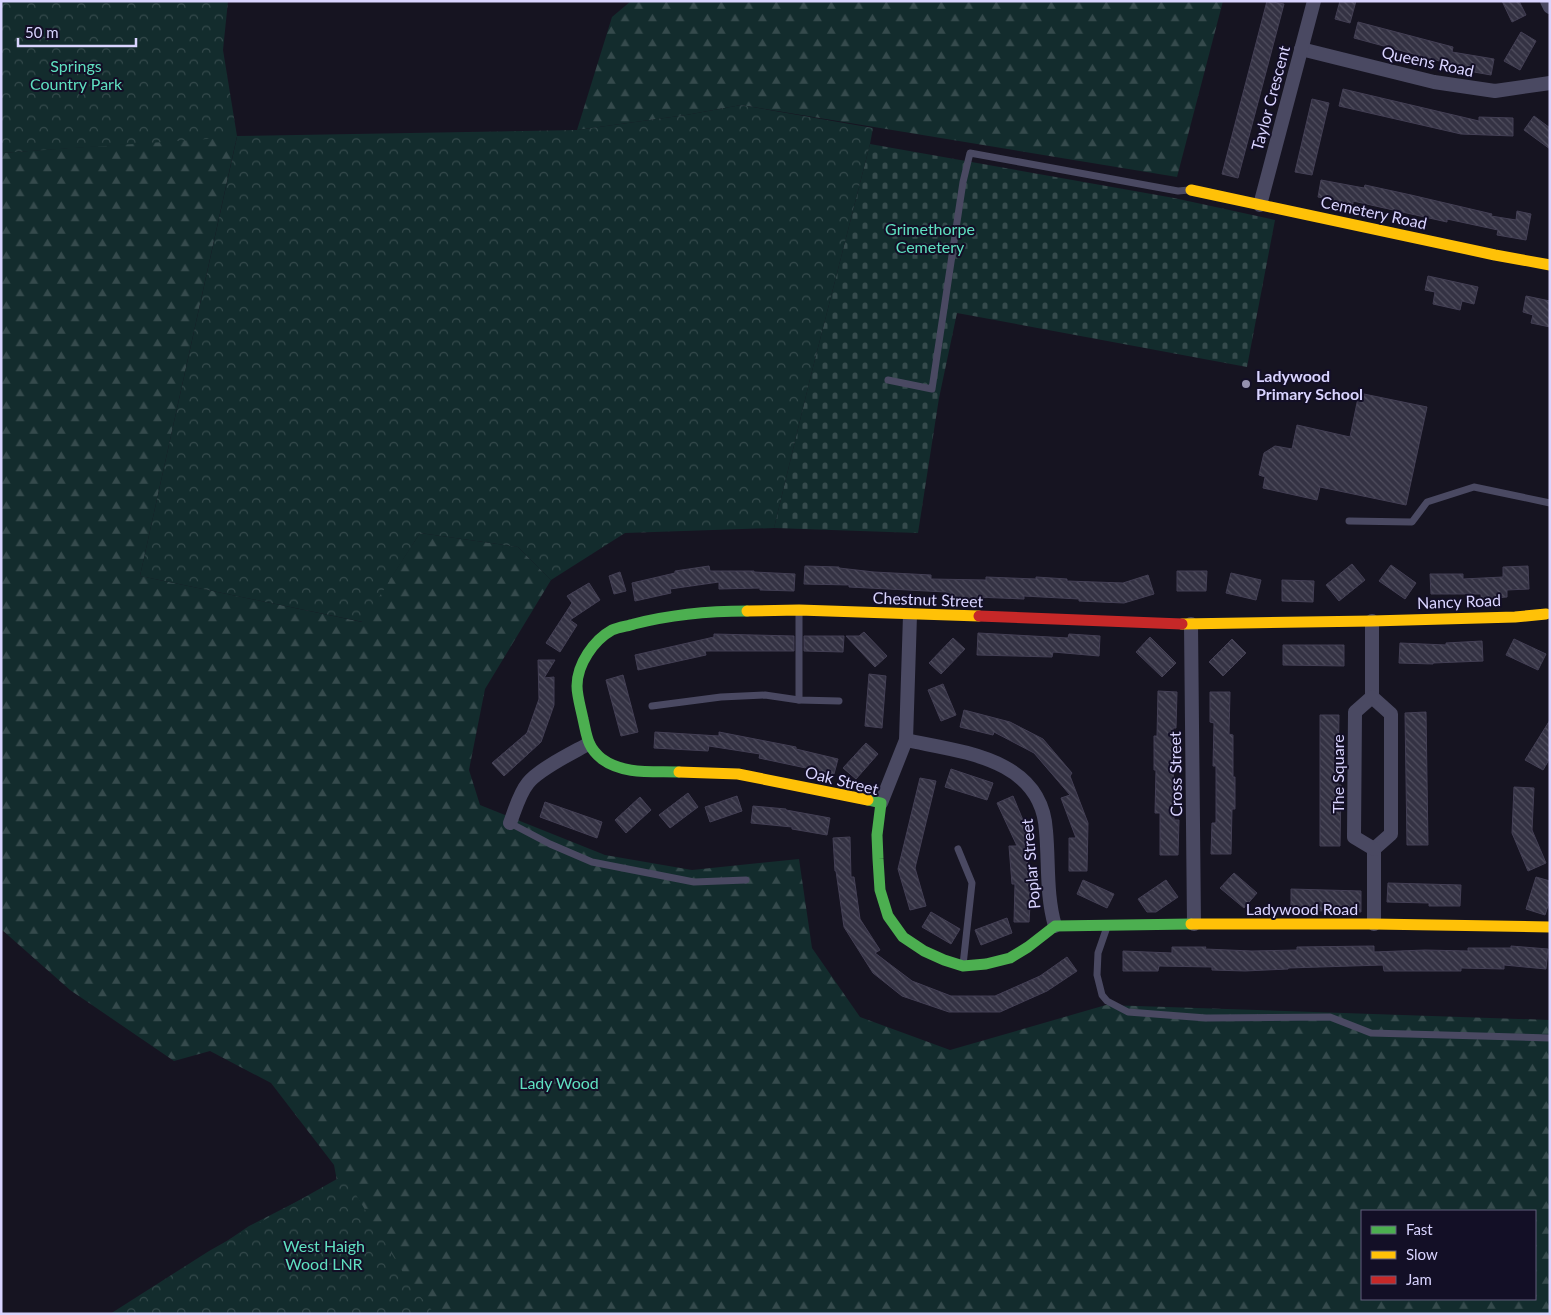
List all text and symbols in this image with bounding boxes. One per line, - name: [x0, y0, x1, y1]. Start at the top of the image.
- scale bar: [18, 15, 135, 47]
- text: 50 m: [25, 23, 59, 41]
- street label: Queens Road: [1380, 42, 1476, 80]
- street label: Taylor Crescent: [1247, 43, 1293, 153]
- park label: Springs Country Park: [30, 56, 123, 93]
- street label: Cemetery Road: [1319, 191, 1429, 233]
- park label: Grimethorpe Cemetery: [885, 219, 975, 256]
- place label: Ladywood Primary School: [1256, 366, 1363, 403]
- marker: Ladywood Primary School: [1240, 378, 1252, 390]
- street label: Chestnut Street: [872, 588, 984, 610]
- street label: Nancy Road: [1417, 590, 1501, 612]
- street label: Cross Street: [1165, 731, 1185, 817]
- street label: The Square: [1328, 734, 1347, 814]
- street label: Oak Street: [803, 762, 881, 798]
- street label: Poplar Street: [1017, 818, 1043, 910]
- street label: Ladywood Road: [1246, 899, 1358, 918]
- park label: Lady Wood: [519, 1073, 599, 1092]
- legend: [1361, 1210, 1536, 1300]
- text: Fast: [1406, 1220, 1433, 1238]
- park label: West Haigh Wood LNR: [283, 1236, 365, 1273]
- text: Slow: [1406, 1245, 1438, 1263]
- text: Jam: [1406, 1270, 1432, 1288]

